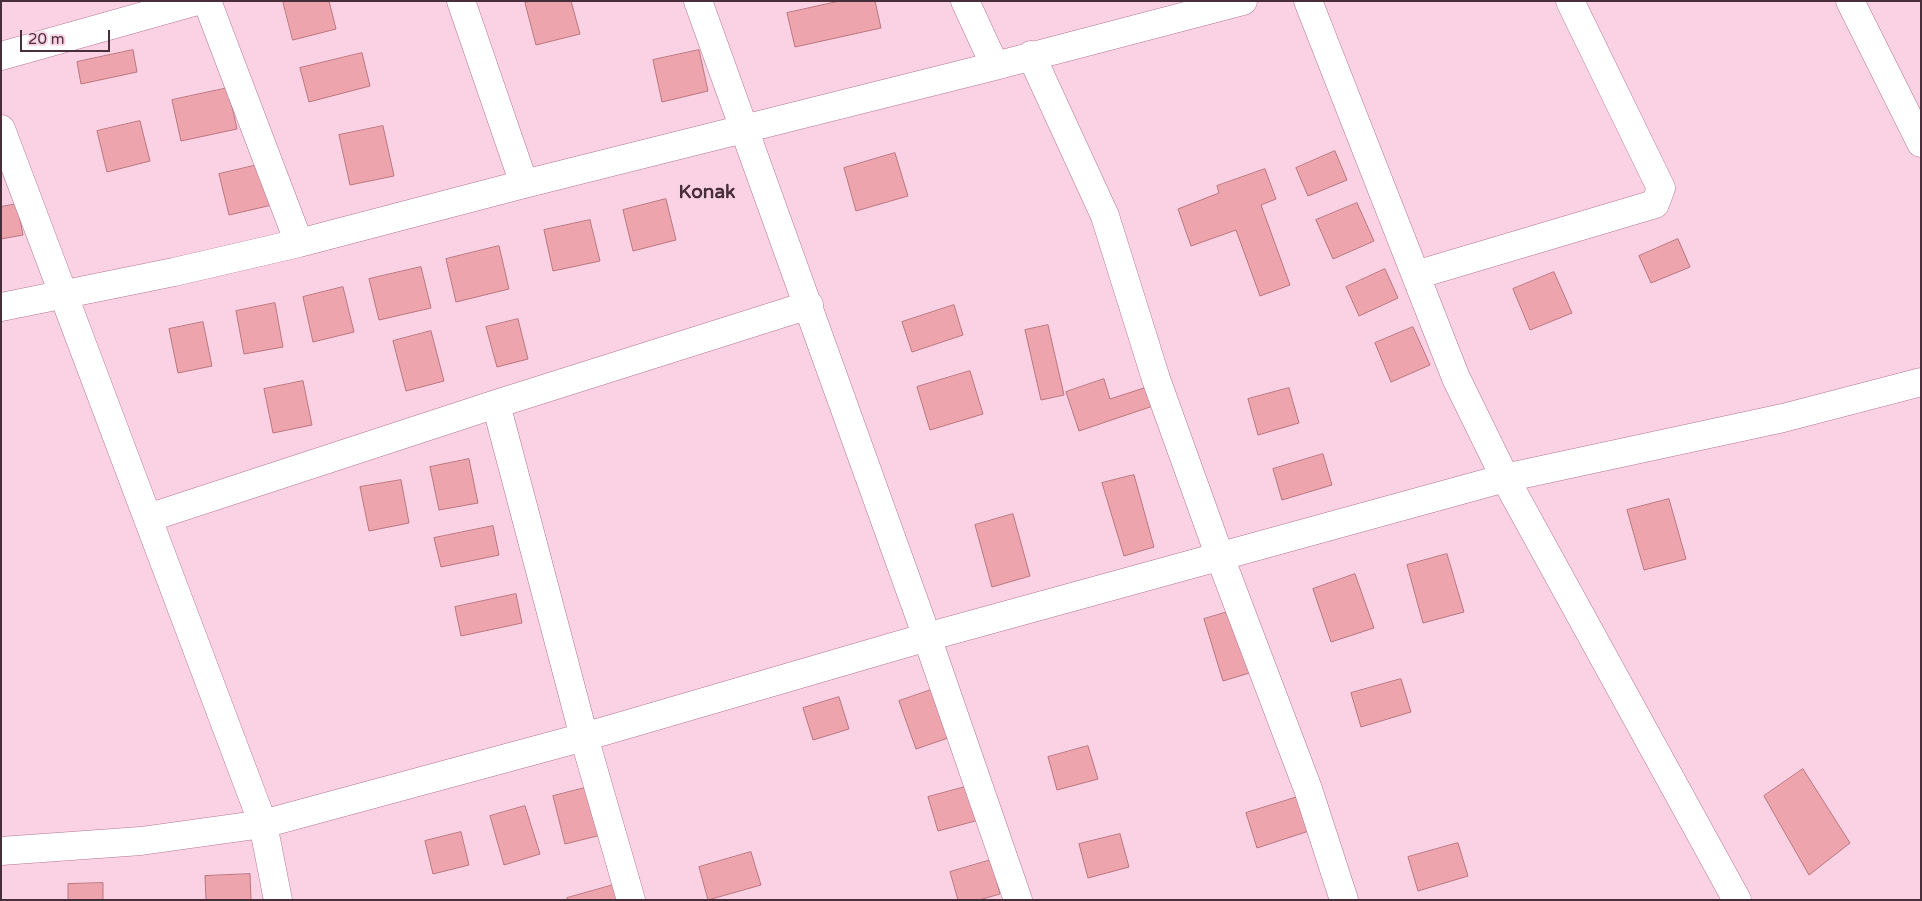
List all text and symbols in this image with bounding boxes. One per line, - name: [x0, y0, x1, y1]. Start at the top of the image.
- scale bar: [22, 20, 112, 52]
- text: 20 m: [28, 30, 65, 48]
- district label: Konak: [679, 182, 735, 204]

